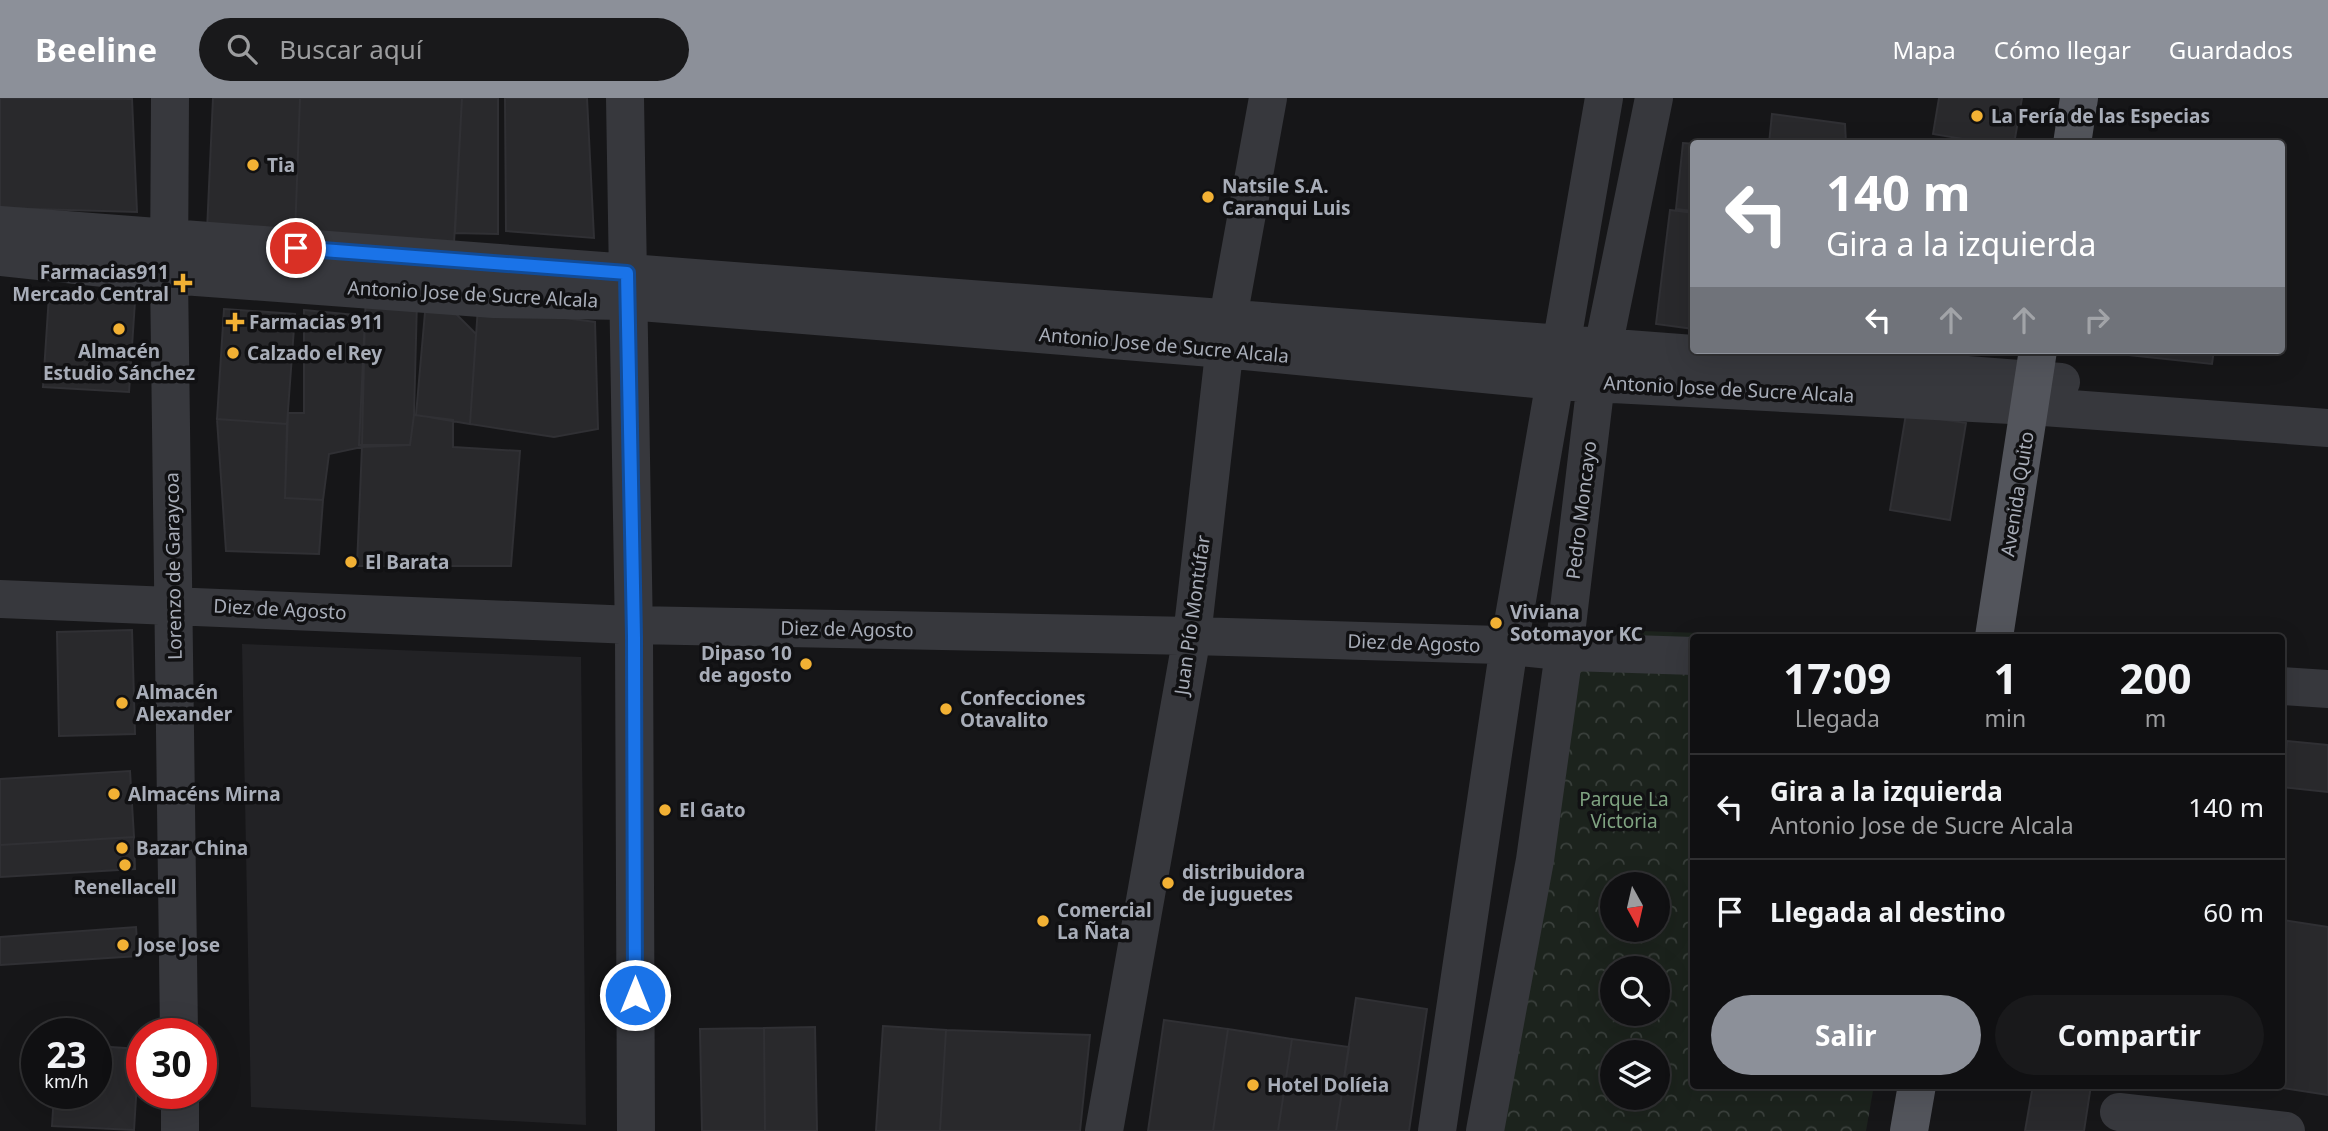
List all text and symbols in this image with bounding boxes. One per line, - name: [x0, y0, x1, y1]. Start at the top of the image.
- search box: [199, 18, 689, 81]
- text: Beeline: [35, 27, 157, 72]
- icon: search: [223, 30, 261, 68]
- text: Buscar aquí: [279, 31, 423, 67]
- text: Mapa: [1892, 33, 1956, 66]
- text: Cómo llegar: [1994, 33, 2131, 66]
- text: Guardados: [2169, 33, 2293, 66]
- place label: La Fería de las Especias: [1991, 103, 2210, 129]
- marker: La Fería de las Especias: [1969, 108, 1985, 124]
- place label: Tia: [267, 152, 295, 178]
- marker: Tia: [245, 157, 261, 173]
- text: 140 m: [1826, 159, 1971, 225]
- icon: left: [1711, 168, 1802, 259]
- place label: Natsile S.A. Caranqui Luis: [1222, 173, 1351, 221]
- marker: Natsile S.A. Caranqui Luis: [1200, 189, 1216, 205]
- pin: [266, 218, 326, 278]
- text: Gira a la izquierda: [1826, 222, 2096, 265]
- icon: arrive: [277, 229, 315, 267]
- place label: Farmacias911 Mercado Central: [12, 259, 169, 307]
- street label: Antonio Jose de Sucre Alcala: [347, 274, 599, 314]
- marker: Farmacias911 Mercado Central: [175, 275, 191, 291]
- icon: left: [1859, 301, 1897, 339]
- icon: ahead: [1932, 301, 1970, 339]
- icon: ahead: [2005, 301, 2043, 339]
- icon: right: [2078, 301, 2116, 339]
- place label: Farmacias 911: [249, 309, 383, 335]
- marker: Farmacias 911: [227, 314, 243, 330]
- marker: Almacén Estudio Sánchez: [111, 321, 127, 337]
- street label: Antonio Jose de Sucre Alcala: [1038, 321, 1290, 369]
- place label: Almacén Estudio Sánchez: [43, 338, 195, 386]
- place label: Calzado el Rey: [247, 340, 382, 366]
- marker: Calzado el Rey: [225, 345, 241, 361]
- street label: Antonio Jose de Sucre Alcala: [1603, 369, 1855, 409]
- street label: Avenida Quito: [1994, 430, 2040, 558]
- street label: Pedro Moncayo: [1560, 439, 1602, 581]
- street label: Lorenzo de Garaycoa: [158, 472, 188, 660]
- street label: Juan Pío Montúfar: [1168, 533, 1216, 699]
- place label: El Barata: [365, 549, 449, 575]
- marker: El Barata: [343, 554, 359, 570]
- street label: Diez de Agosto: [213, 593, 347, 625]
- place label: Viviana Sotomayor KC: [1510, 599, 1643, 647]
- street label: Diez de Agosto: [780, 615, 914, 643]
- marker: Viviana Sotomayor KC: [1488, 615, 1504, 631]
- street label: Diez de Agosto: [1347, 628, 1481, 658]
- place label: Dipaso 10 de agosto: [699, 640, 792, 688]
- text: 17:09: [1783, 649, 1891, 706]
- text: 1: [1993, 649, 2017, 706]
- text: 200: [2120, 649, 2192, 706]
- marker: Dipaso 10 de agosto: [798, 656, 814, 672]
- place label: Almacén Alexander: [136, 679, 233, 727]
- place label: Confecciones Otavalito: [960, 685, 1086, 733]
- marker: Almacén Alexander: [114, 695, 130, 711]
- marker: Confecciones Otavalito: [938, 701, 954, 717]
- text: Llegada: [1795, 702, 1880, 734]
- text: min: [1985, 702, 2026, 734]
- text: m: [2145, 702, 2166, 734]
- text: Gira a la izquierda: [1770, 773, 2003, 809]
- place label: Almacéns Mirna: [128, 781, 281, 807]
- marker: Almacéns Mirna: [106, 786, 122, 802]
- park label: Parque La Victoria: [1579, 786, 1669, 834]
- icon: left: [1711, 788, 1749, 826]
- text: 140 m: [2188, 789, 2264, 825]
- place label: El Gato: [679, 797, 746, 823]
- marker: El Gato: [657, 802, 673, 818]
- text: Antonio Jose de Sucre Alcala: [1770, 809, 2074, 841]
- place label: Bazar China: [136, 835, 248, 861]
- marker: Bazar China: [114, 840, 130, 856]
- marker: Renellacell: [117, 857, 133, 873]
- place label: distribuidora de juguetes: [1182, 859, 1305, 907]
- north arrow: [1600, 872, 1670, 942]
- map controls: [1600, 872, 1670, 1110]
- place label: Renellacell: [74, 874, 176, 900]
- marker: distribuidora de juguetes: [1160, 875, 1176, 891]
- icon: arrive: [1711, 893, 1749, 931]
- text: Llegada al destino: [1770, 894, 2006, 930]
- text: 60 m: [2203, 894, 2264, 930]
- place label: Comercial La Ñata: [1057, 897, 1152, 945]
- marker: Comercial La Ñata: [1035, 913, 1051, 929]
- place label: Jose Jose: [135, 932, 220, 958]
- marker: Jose Jose: [115, 937, 131, 953]
- button: search: [1600, 956, 1670, 1026]
- position arrow: [598, 958, 672, 1032]
- button: Salir: [1711, 995, 1981, 1075]
- button: Compartir: [1995, 995, 2264, 1075]
- speed limit sign: 30: [126, 1018, 217, 1109]
- text: 23: [46, 1031, 87, 1078]
- button: layers: [1600, 1040, 1670, 1110]
- text: km/h: [44, 1069, 89, 1093]
- place label: Hotel Dolíeia: [1267, 1072, 1389, 1098]
- marker: Hotel Dolíeia: [1245, 1077, 1261, 1093]

